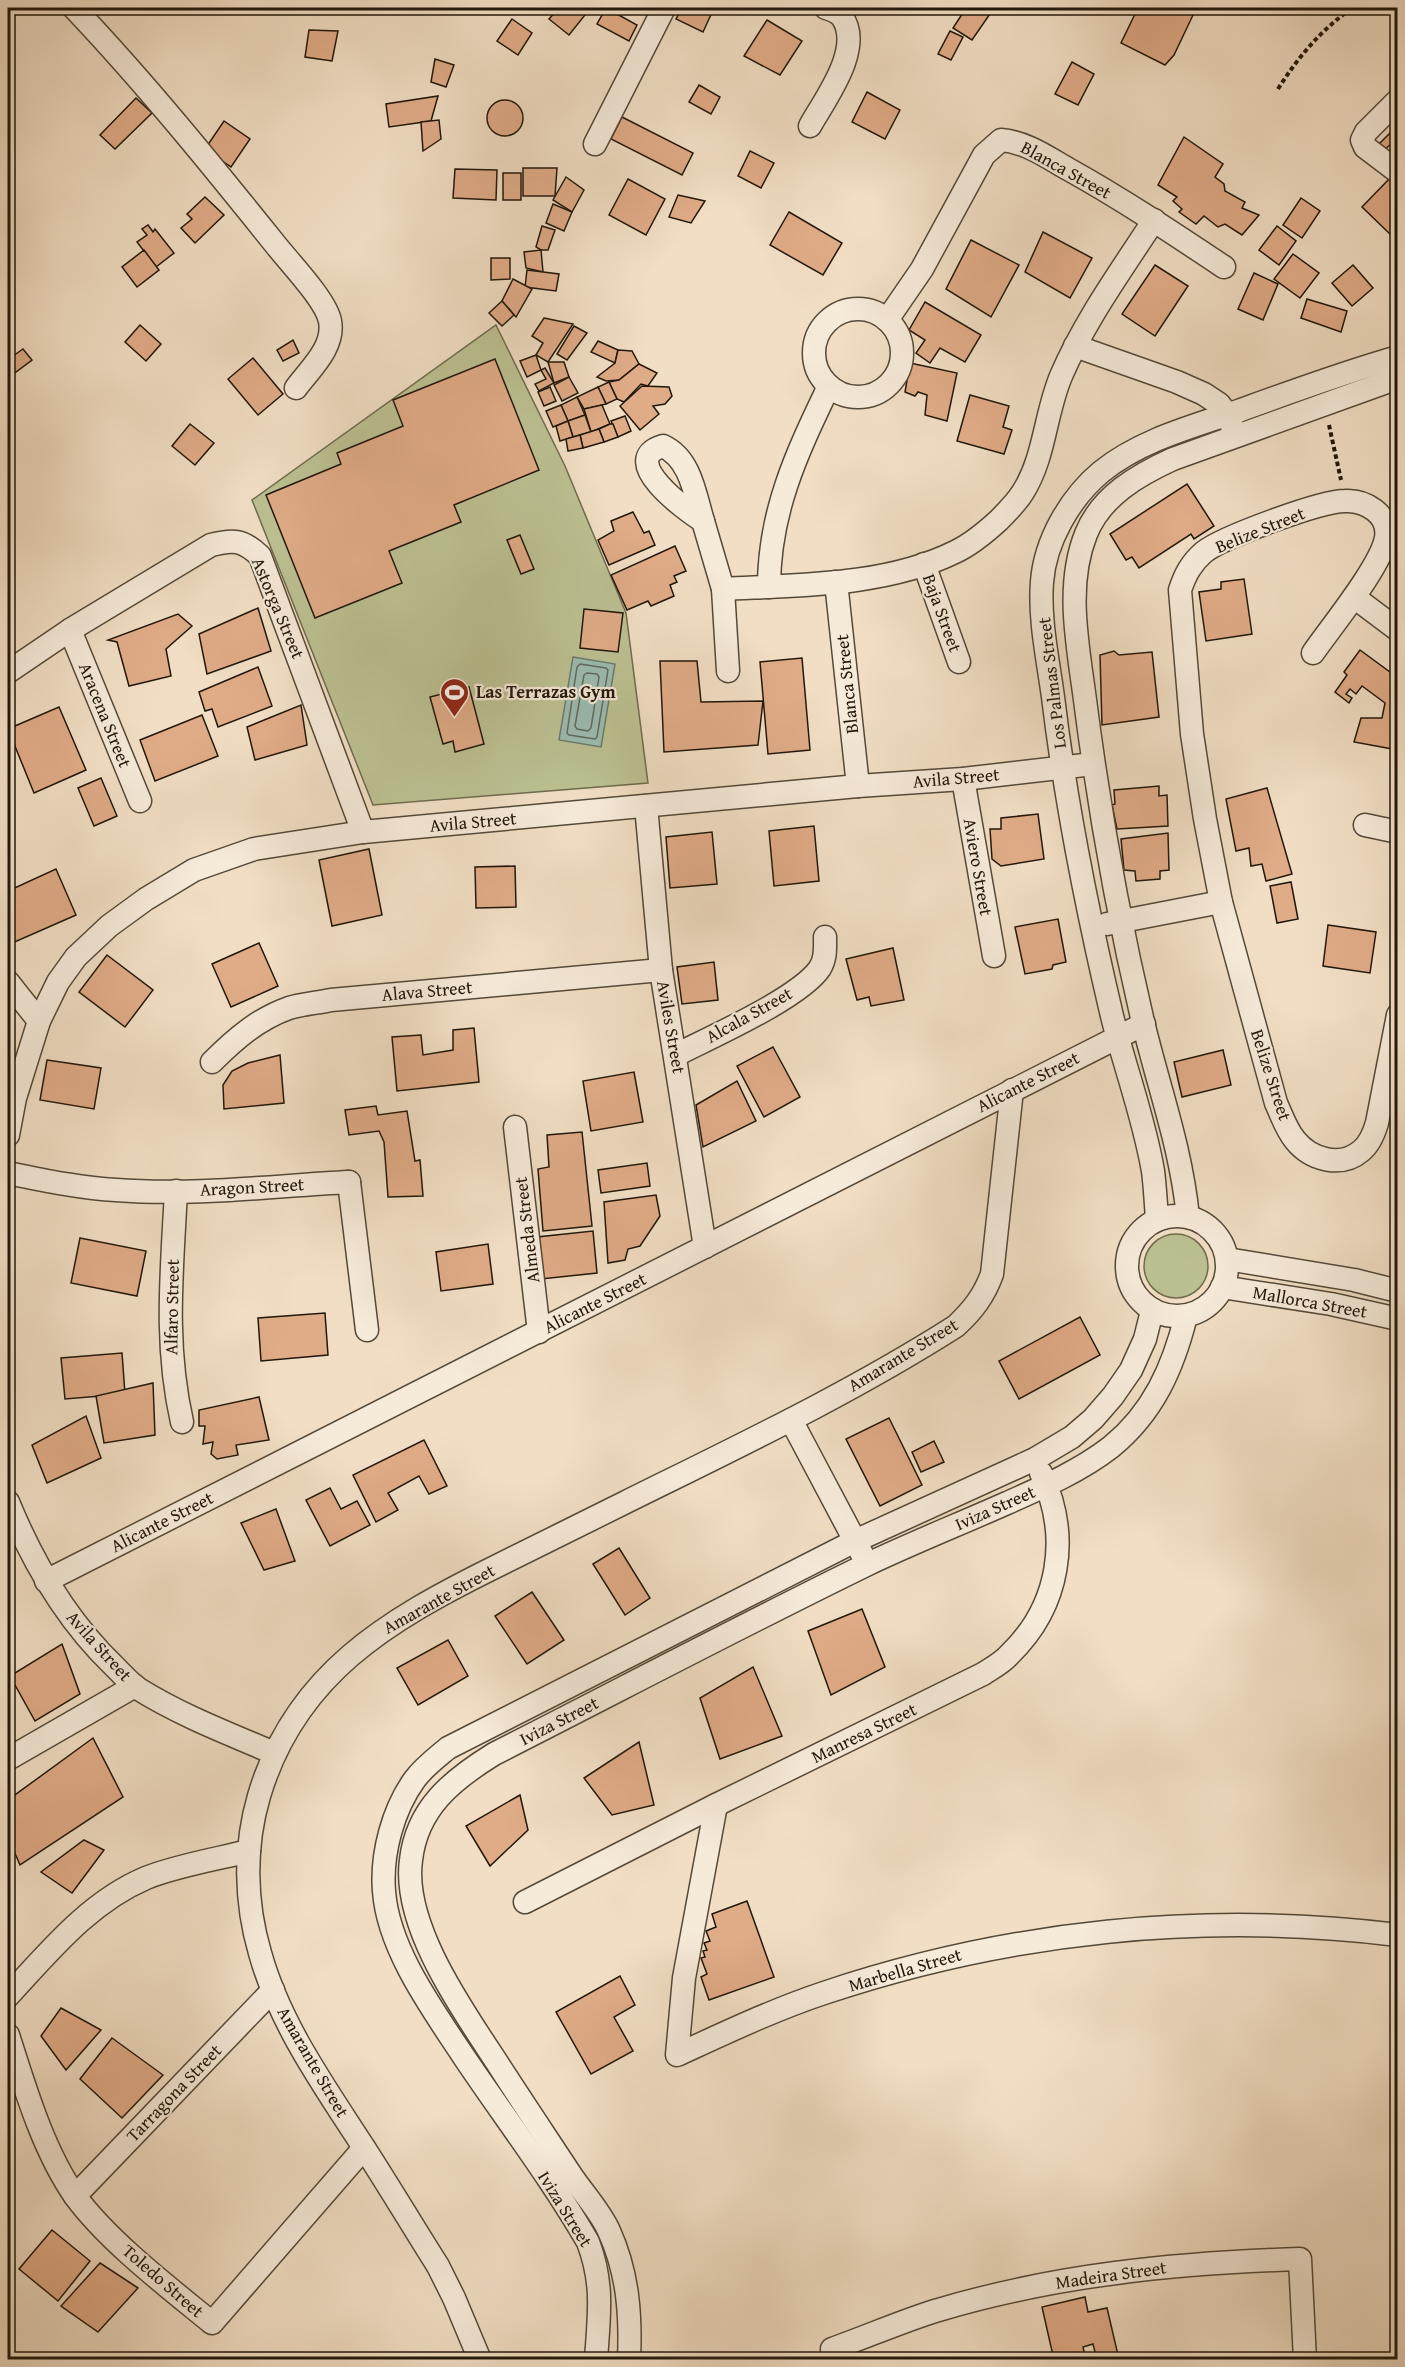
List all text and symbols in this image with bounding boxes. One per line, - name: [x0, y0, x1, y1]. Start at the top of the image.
- street label: Blanca Street: [1016, 134, 1117, 206]
- street label: Belize Street: [1211, 499, 1309, 560]
- street label: Astorga Street: [245, 553, 312, 663]
- street label: Baja Street: [916, 570, 969, 656]
- street label: Los Palmas Street: [1030, 615, 1073, 750]
- street label: Blanca Street: [828, 632, 865, 735]
- street label: Aracena Street: [72, 658, 139, 772]
- sports icon: Las Terrazas Gym: [439, 676, 471, 718]
- place label: Las Terrazas Gym: [476, 678, 616, 705]
- street label: Avila Street: [911, 760, 1001, 795]
- street label: Avila Street: [428, 804, 518, 839]
- street label: Aviero Street: [957, 816, 1000, 918]
- street label: Alava Street: [381, 973, 474, 1008]
- street label: Aviles Street: [650, 978, 693, 1076]
- street label: Alcala Street: [700, 979, 798, 1050]
- street label: Belize Street: [1244, 1026, 1299, 1125]
- street label: Alicante Street: [972, 1044, 1084, 1119]
- street label: Aragon Street: [199, 1170, 305, 1203]
- street label: Almeda Street: [507, 1175, 546, 1285]
- street label: Alfaro Street: [157, 1258, 186, 1355]
- street label: Alicante Street: [539, 1265, 651, 1340]
- street label: Mallorca Street: [1251, 1278, 1370, 1325]
- street label: Amarante Street: [843, 1311, 964, 1398]
- street label: Iviza Street: [950, 1478, 1040, 1537]
- street label: Alicante Street: [106, 1484, 218, 1559]
- street label: Amarante Street: [378, 1556, 500, 1641]
- street label: Avila Street: [60, 1604, 139, 1688]
- street label: Iviza Street: [515, 1689, 604, 1752]
- street label: Manresa Street: [807, 1695, 922, 1770]
- street label: Marbella Street: [845, 1940, 965, 1999]
- street label: Amarante Street: [271, 2001, 357, 2123]
- street label: Tarragona Street: [120, 2037, 228, 2148]
- street label: Iviza Street: [531, 2165, 600, 2253]
- street label: Toledo Street: [117, 2238, 211, 2324]
- street label: Madeira Street: [1054, 2253, 1169, 2296]

